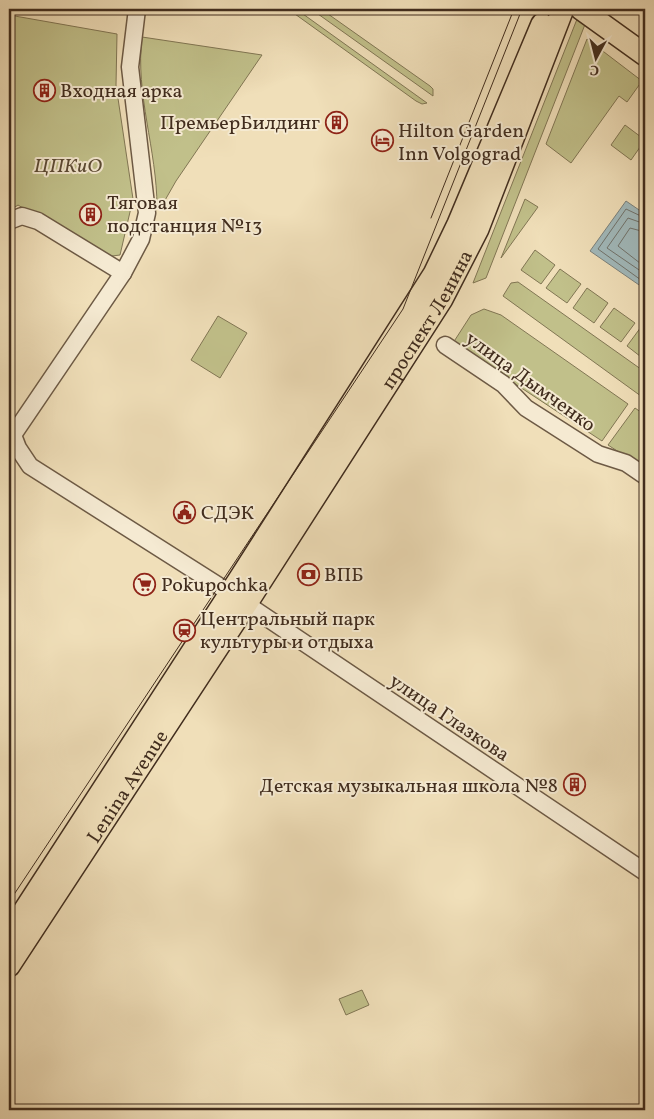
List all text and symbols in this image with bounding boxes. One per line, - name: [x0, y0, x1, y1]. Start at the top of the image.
- north arrow: [572, 32, 622, 82]
- text: С: [589, 59, 600, 79]
- building icon: Входная арка: [32, 78, 56, 102]
- place label: Входная арка: [60, 78, 182, 106]
- place label: ПремьерБилдинг: [160, 110, 320, 138]
- building icon: ПремьерБилдинг: [324, 110, 348, 134]
- place label: Hilton Garden Inn Volgograd: [398, 118, 524, 169]
- hotel icon: Hilton Garden Inn Volgograd: [370, 129, 394, 153]
- park label: ЦПКиО: [34, 153, 102, 181]
- place label: Тяговая подстанция №13: [107, 190, 262, 241]
- building icon: Тяговая подстанция №13: [79, 202, 103, 226]
- street label: проспект Ленина: [376, 246, 481, 395]
- street label: улица Дымченко: [459, 326, 601, 440]
- public building icon: СДЭК: [173, 500, 197, 524]
- place label: СДЭК: [201, 500, 254, 528]
- bank icon: ВПБ: [296, 562, 320, 586]
- place label: ВПБ: [324, 562, 364, 590]
- supermarket icon: Pokupochka: [133, 572, 157, 596]
- place label: Pokupochka: [161, 572, 268, 600]
- place label: Центральный парк культуры и отдыха: [200, 606, 375, 657]
- station icon: Центральный парк культуры и отдыха: [172, 618, 196, 642]
- street label: улица Глазкова: [383, 668, 515, 769]
- street label: Lenina Avenue: [81, 725, 176, 849]
- place label: Детская музыкальная школа №8: [259, 773, 558, 801]
- building icon: Детская музыкальная школа №8: [562, 773, 586, 797]

